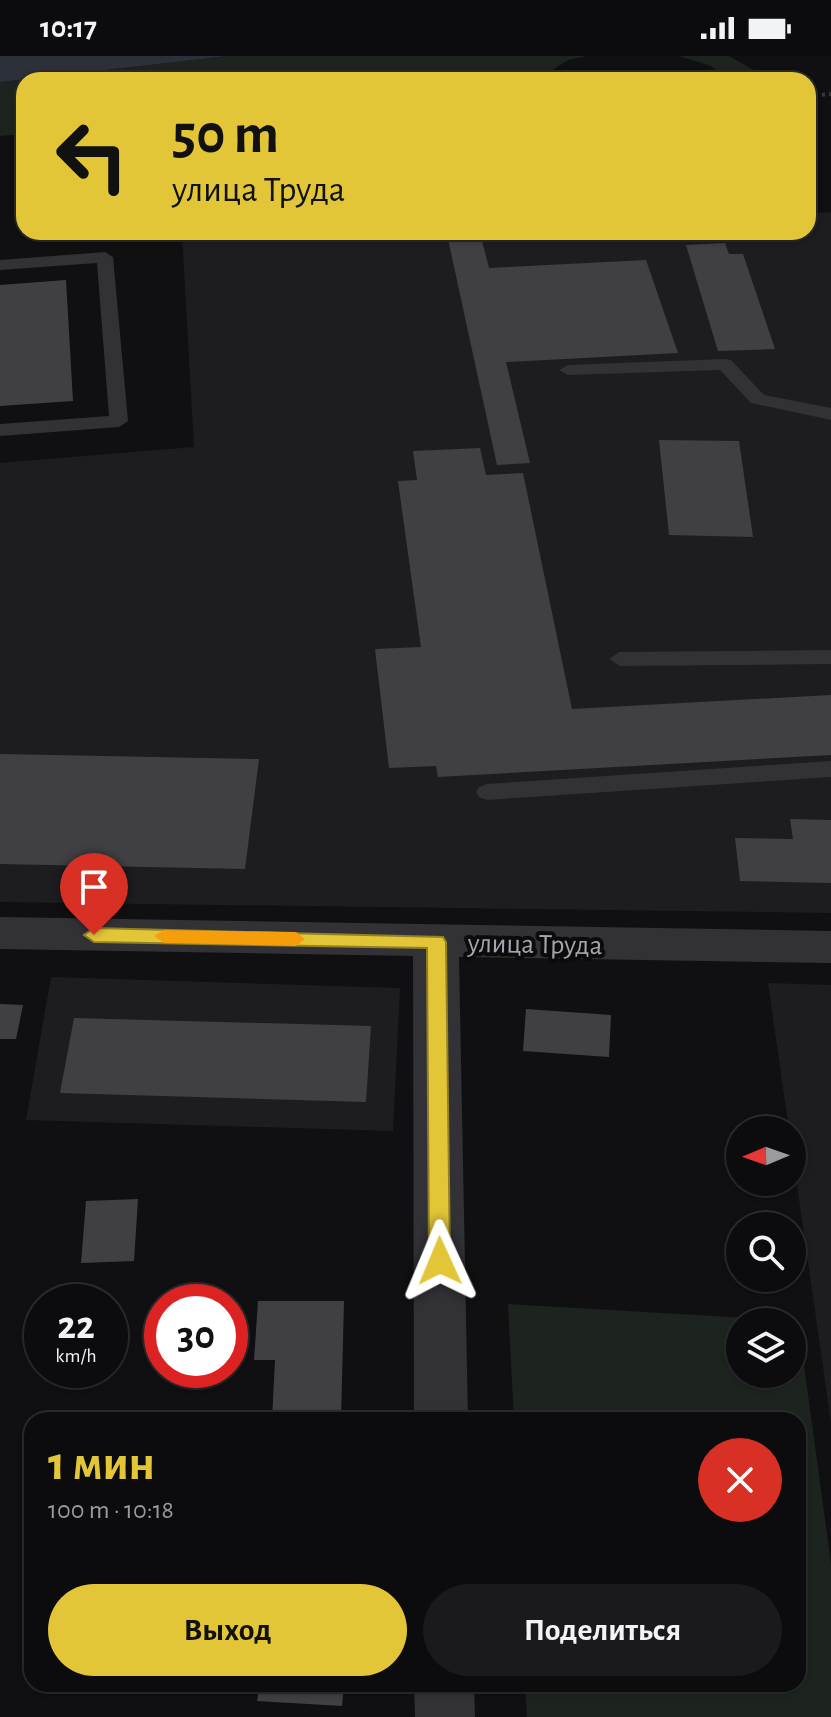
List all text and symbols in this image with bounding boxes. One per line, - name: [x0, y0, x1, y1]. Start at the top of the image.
- text: 10:17: [40, 13, 97, 43]
- icon: left: [40, 104, 144, 208]
- text: 50 m: [172, 107, 279, 163]
- text: улица Труда: [172, 172, 345, 208]
- pin: [60, 853, 128, 935]
- icon: arrive: [72, 865, 116, 909]
- street label: улица Труда: [466, 930, 603, 960]
- north arrow: [726, 1116, 806, 1196]
- map controls: [726, 1116, 806, 1388]
- button: search: [726, 1212, 806, 1292]
- position arrow: [398, 1219, 482, 1303]
- speed limit sign: 30: [144, 1284, 248, 1388]
- text: 22: [57, 1306, 95, 1346]
- button: layers: [726, 1308, 806, 1388]
- text: km/h: [55, 1346, 97, 1366]
- button: close: [698, 1438, 782, 1522]
- text: 1 мин: [48, 1441, 155, 1489]
- text: 100 m · 10:18: [48, 1497, 174, 1523]
- button: Выход: [48, 1584, 407, 1676]
- button: Поделиться: [423, 1584, 782, 1676]

